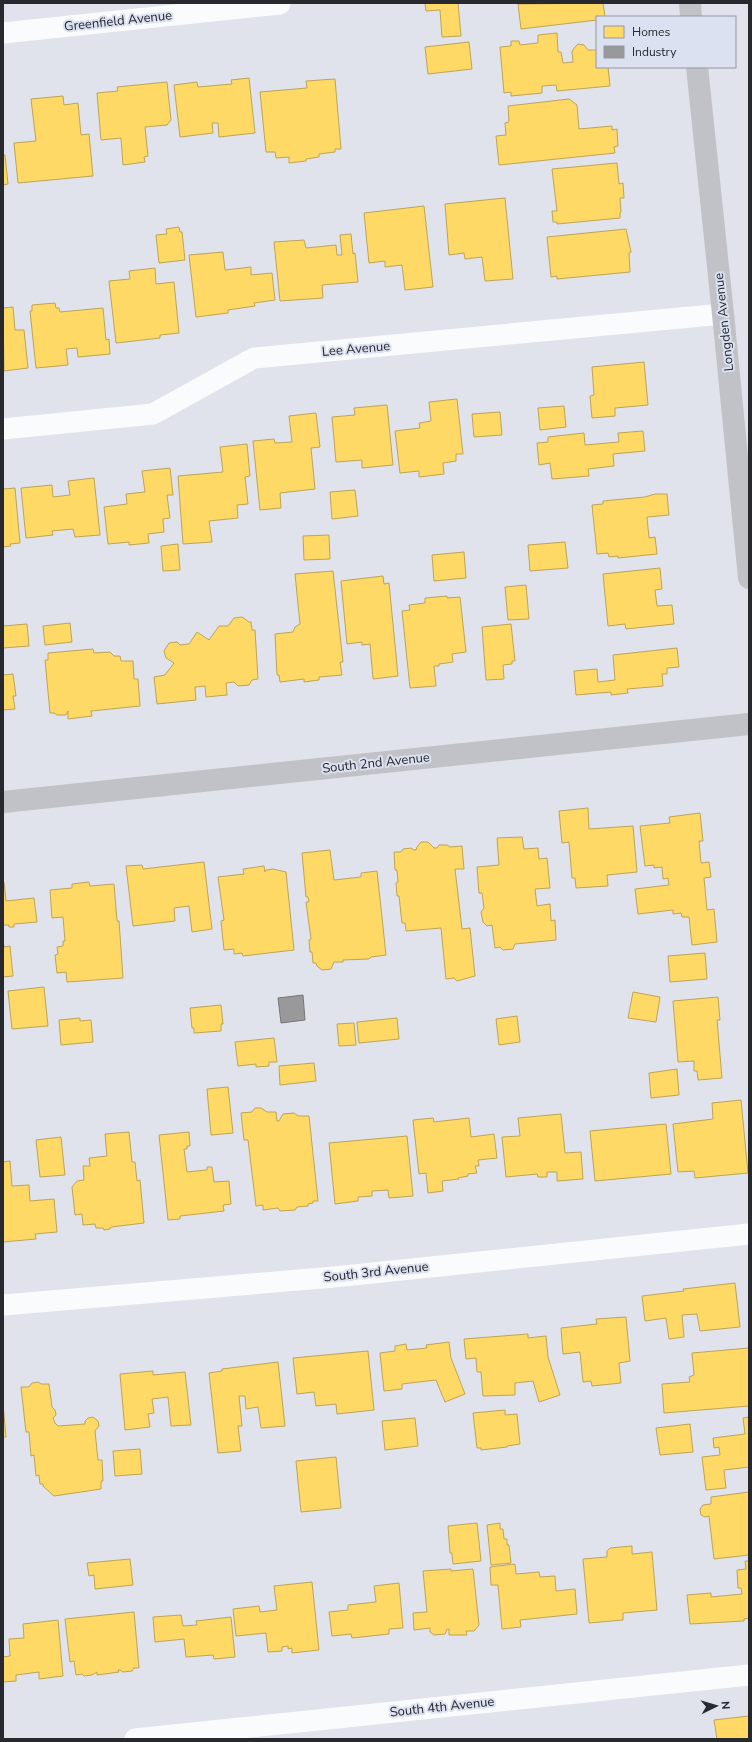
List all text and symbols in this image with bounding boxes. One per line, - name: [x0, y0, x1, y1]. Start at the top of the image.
- street label: Greenfield Avenue: [63, 6, 173, 36]
- legend: [596, 16, 736, 68]
- text: Homes: [632, 24, 670, 40]
- text: Industry: [632, 44, 677, 60]
- street label: Longden Avenue: [710, 272, 738, 372]
- street label: Lee Avenue: [321, 337, 391, 361]
- street label: South 2nd Avenue: [321, 748, 431, 778]
- street label: South 3rd Avenue: [323, 1258, 429, 1286]
- north arrow: [696, 1686, 736, 1726]
- street label: South 4th Avenue: [389, 1693, 495, 1721]
- text: N: [718, 1700, 733, 1710]

